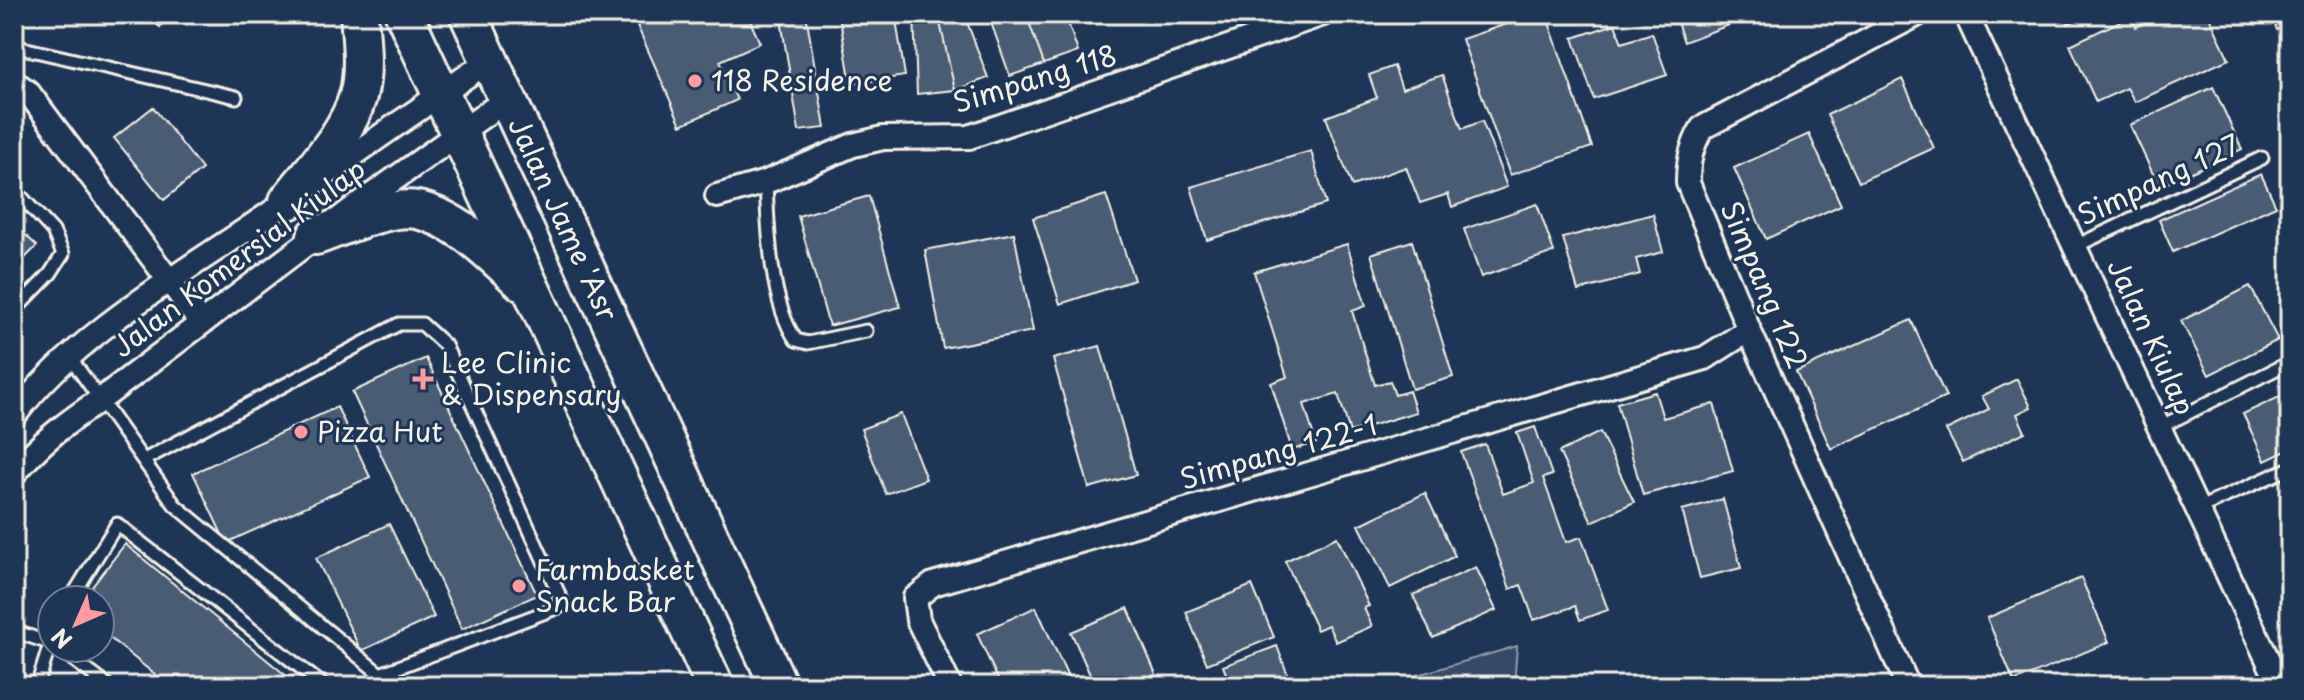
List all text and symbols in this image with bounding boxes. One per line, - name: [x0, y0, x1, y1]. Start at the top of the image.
- street label: Simpang 118: [947, 32, 1122, 123]
- place label: 118 Residence: [711, 58, 893, 101]
- marker: 118 Residence: [686, 72, 704, 90]
- street label: Jalan Jame 'Asr: [499, 109, 630, 327]
- street label: Simpang 127: [2070, 122, 2247, 235]
- street label: Jalan Komersial Kiulap: [102, 147, 374, 367]
- street label: Simpang 122: [1711, 194, 1820, 375]
- street label: Jalan Kiulap: [2097, 251, 2207, 422]
- place label: Lee Clinic & Dispensary: [441, 340, 622, 415]
- marker: Lee Clinic & Dispensary: [412, 368, 434, 390]
- street label: Simpang 122-1: [1175, 402, 1382, 499]
- place label: Pizza Hut: [317, 409, 443, 452]
- marker: Pizza Hut: [292, 423, 310, 441]
- place label: Farmbasket Snack Bar: [535, 547, 695, 622]
- marker: Farmbasket Snack Bar: [510, 577, 528, 595]
- north arrow: [36, 584, 116, 664]
- text: N: [43, 621, 79, 657]

